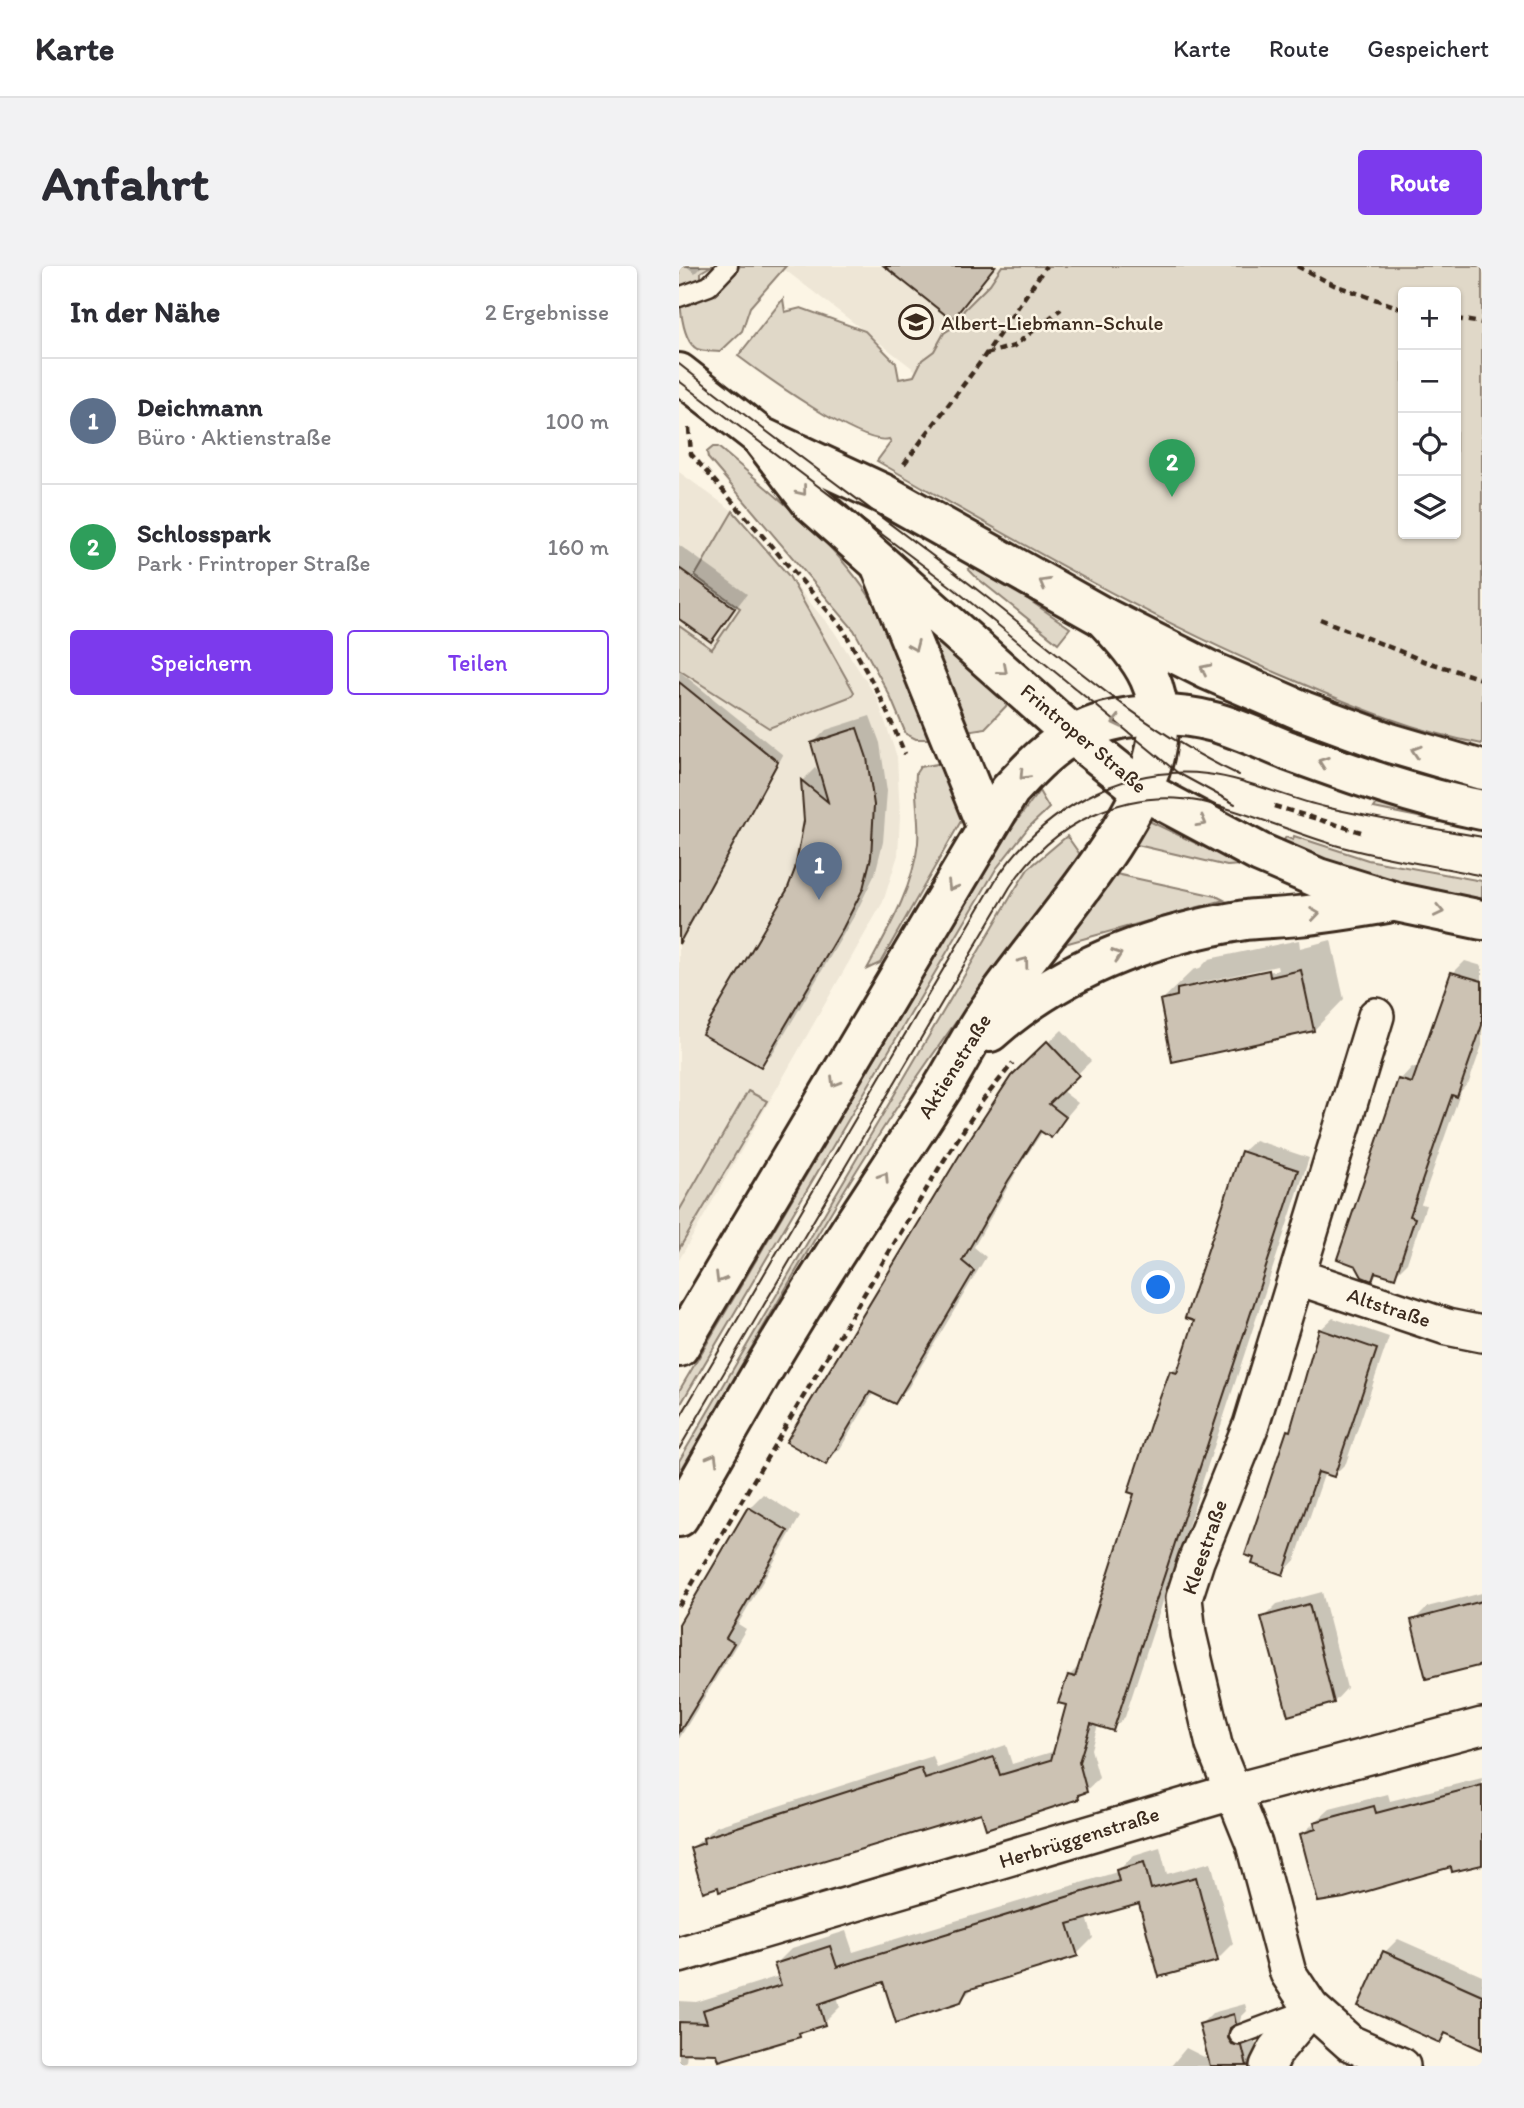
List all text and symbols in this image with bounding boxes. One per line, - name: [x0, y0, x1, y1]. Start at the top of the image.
- text: Karte: [35, 29, 114, 68]
- text: Karte: [1173, 34, 1231, 63]
- text: Route: [1269, 34, 1329, 63]
- text: Gespeichert: [1367, 34, 1489, 63]
- button: Route: [1358, 150, 1482, 215]
- text: Anfahrt: [42, 153, 209, 212]
- map controls: [1398, 287, 1461, 539]
- button: +: [1398, 287, 1461, 350]
- text: In der Nähe: [70, 293, 220, 330]
- text: 2 Ergebnisse: [485, 298, 609, 326]
- school or university icon: Albert-Liebmann-Schule: [897, 303, 935, 341]
- place label: Albert-Liebmann-Schule: [941, 310, 1164, 335]
- button: −: [1398, 350, 1461, 413]
- text: Deichmann: [137, 391, 263, 423]
- text: 1: [88, 407, 98, 435]
- text: 100 m: [545, 407, 609, 435]
- button: locate: [1398, 413, 1461, 476]
- text: Büro · Aktienstraße: [137, 423, 331, 451]
- pin: 2: [1149, 439, 1195, 497]
- button: layers: [1398, 476, 1461, 539]
- one-way arrow: [794, 483, 807, 496]
- text: Schlosspark: [137, 517, 271, 549]
- text: 2: [87, 533, 99, 561]
- text: 160 m: [547, 533, 609, 561]
- text: Park · Frintroper Straße: [137, 549, 370, 577]
- one-way arrow: [1038, 578, 1051, 591]
- button: Speichern: [70, 630, 333, 695]
- button: Teilen: [347, 630, 609, 695]
- one-way arrow: [906, 639, 920, 651]
- one-way arrow: [995, 662, 1008, 674]
- one-way arrow: [1200, 663, 1212, 677]
- street label: Frintroper Straße: [1016, 678, 1152, 798]
- one-way arrow: [1111, 714, 1123, 729]
- one-way arrow: [1411, 745, 1423, 760]
- one-way arrow: [1317, 756, 1329, 770]
- one-way arrow: [1019, 767, 1032, 780]
- one-way arrow: [1195, 814, 1207, 827]
- pin: 1: [796, 842, 842, 900]
- one-way arrow: [947, 879, 960, 892]
- one-way arrow: [1433, 903, 1445, 918]
- one-way arrow: [1309, 907, 1321, 922]
- one-way arrow: [1111, 949, 1123, 963]
- one-way arrow: [1016, 957, 1028, 969]
- street label: Aktienstraße: [912, 1009, 996, 1123]
- one-way arrow: [831, 1074, 844, 1087]
- one-way arrow: [876, 1171, 889, 1184]
- one-way arrow: [715, 1270, 728, 1283]
- your location: [1141, 1270, 1175, 1304]
- street label: Altstraße: [1344, 1282, 1434, 1332]
- one-way arrow: [705, 1452, 718, 1465]
- street label: Kleestraße: [1176, 1496, 1232, 1598]
- street label: Herbrüggenstraße: [996, 1801, 1162, 1873]

